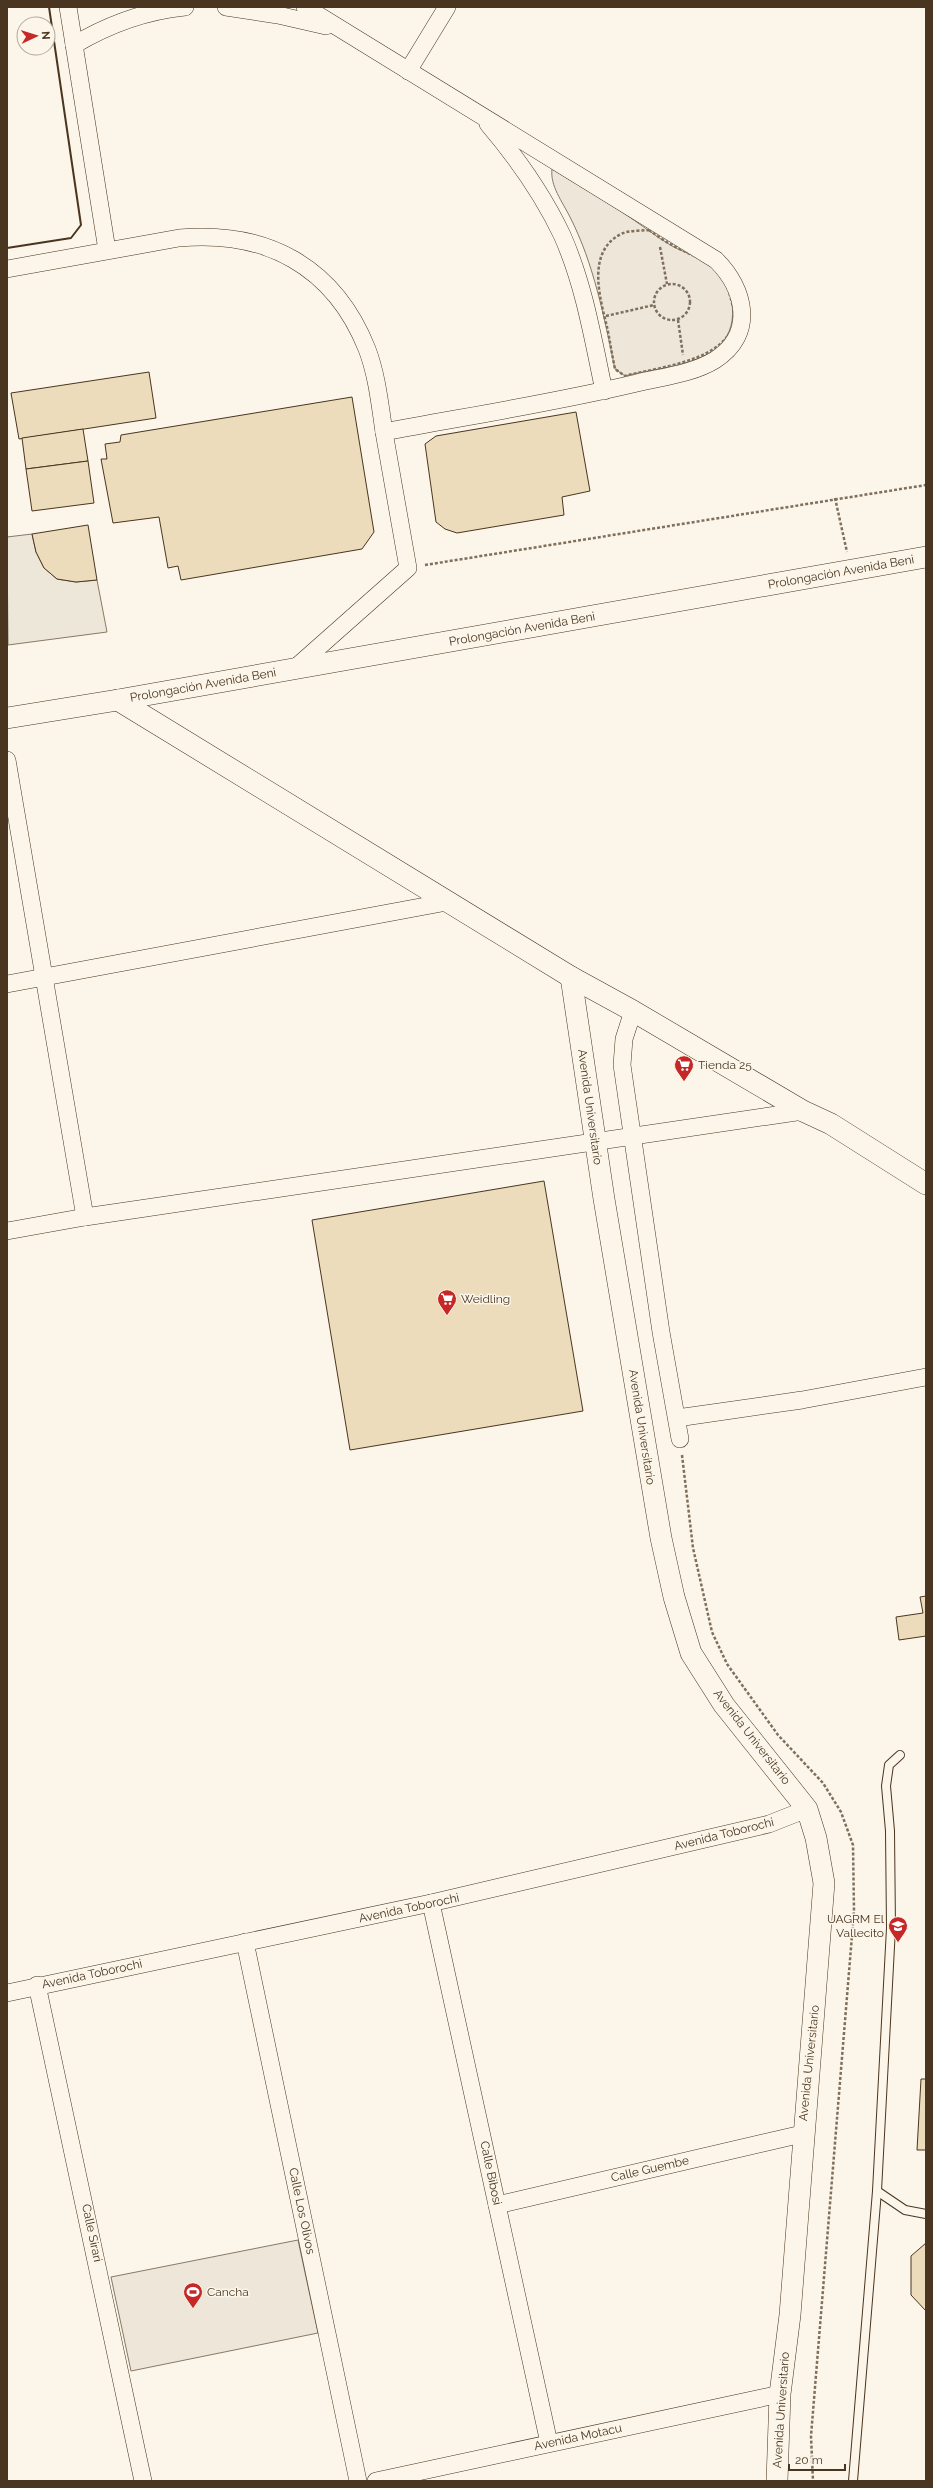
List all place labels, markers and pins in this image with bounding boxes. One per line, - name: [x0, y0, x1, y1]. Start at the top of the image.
- supermarket icon: Tienda 25: [673, 1054, 695, 1082]
- place label: Tienda 25: [698, 1058, 752, 1072]
- supermarket icon: Weidling: [436, 1288, 458, 1316]
- place label: Weidling: [461, 1292, 510, 1306]
- place label: UAGRM El Vallecito: [827, 1912, 885, 1940]
- school or university icon: UAGRM El Vallecito: [887, 1915, 909, 1943]
- sports icon: Cancha: [182, 2281, 204, 2309]
- place label: Cancha: [207, 2285, 249, 2299]

